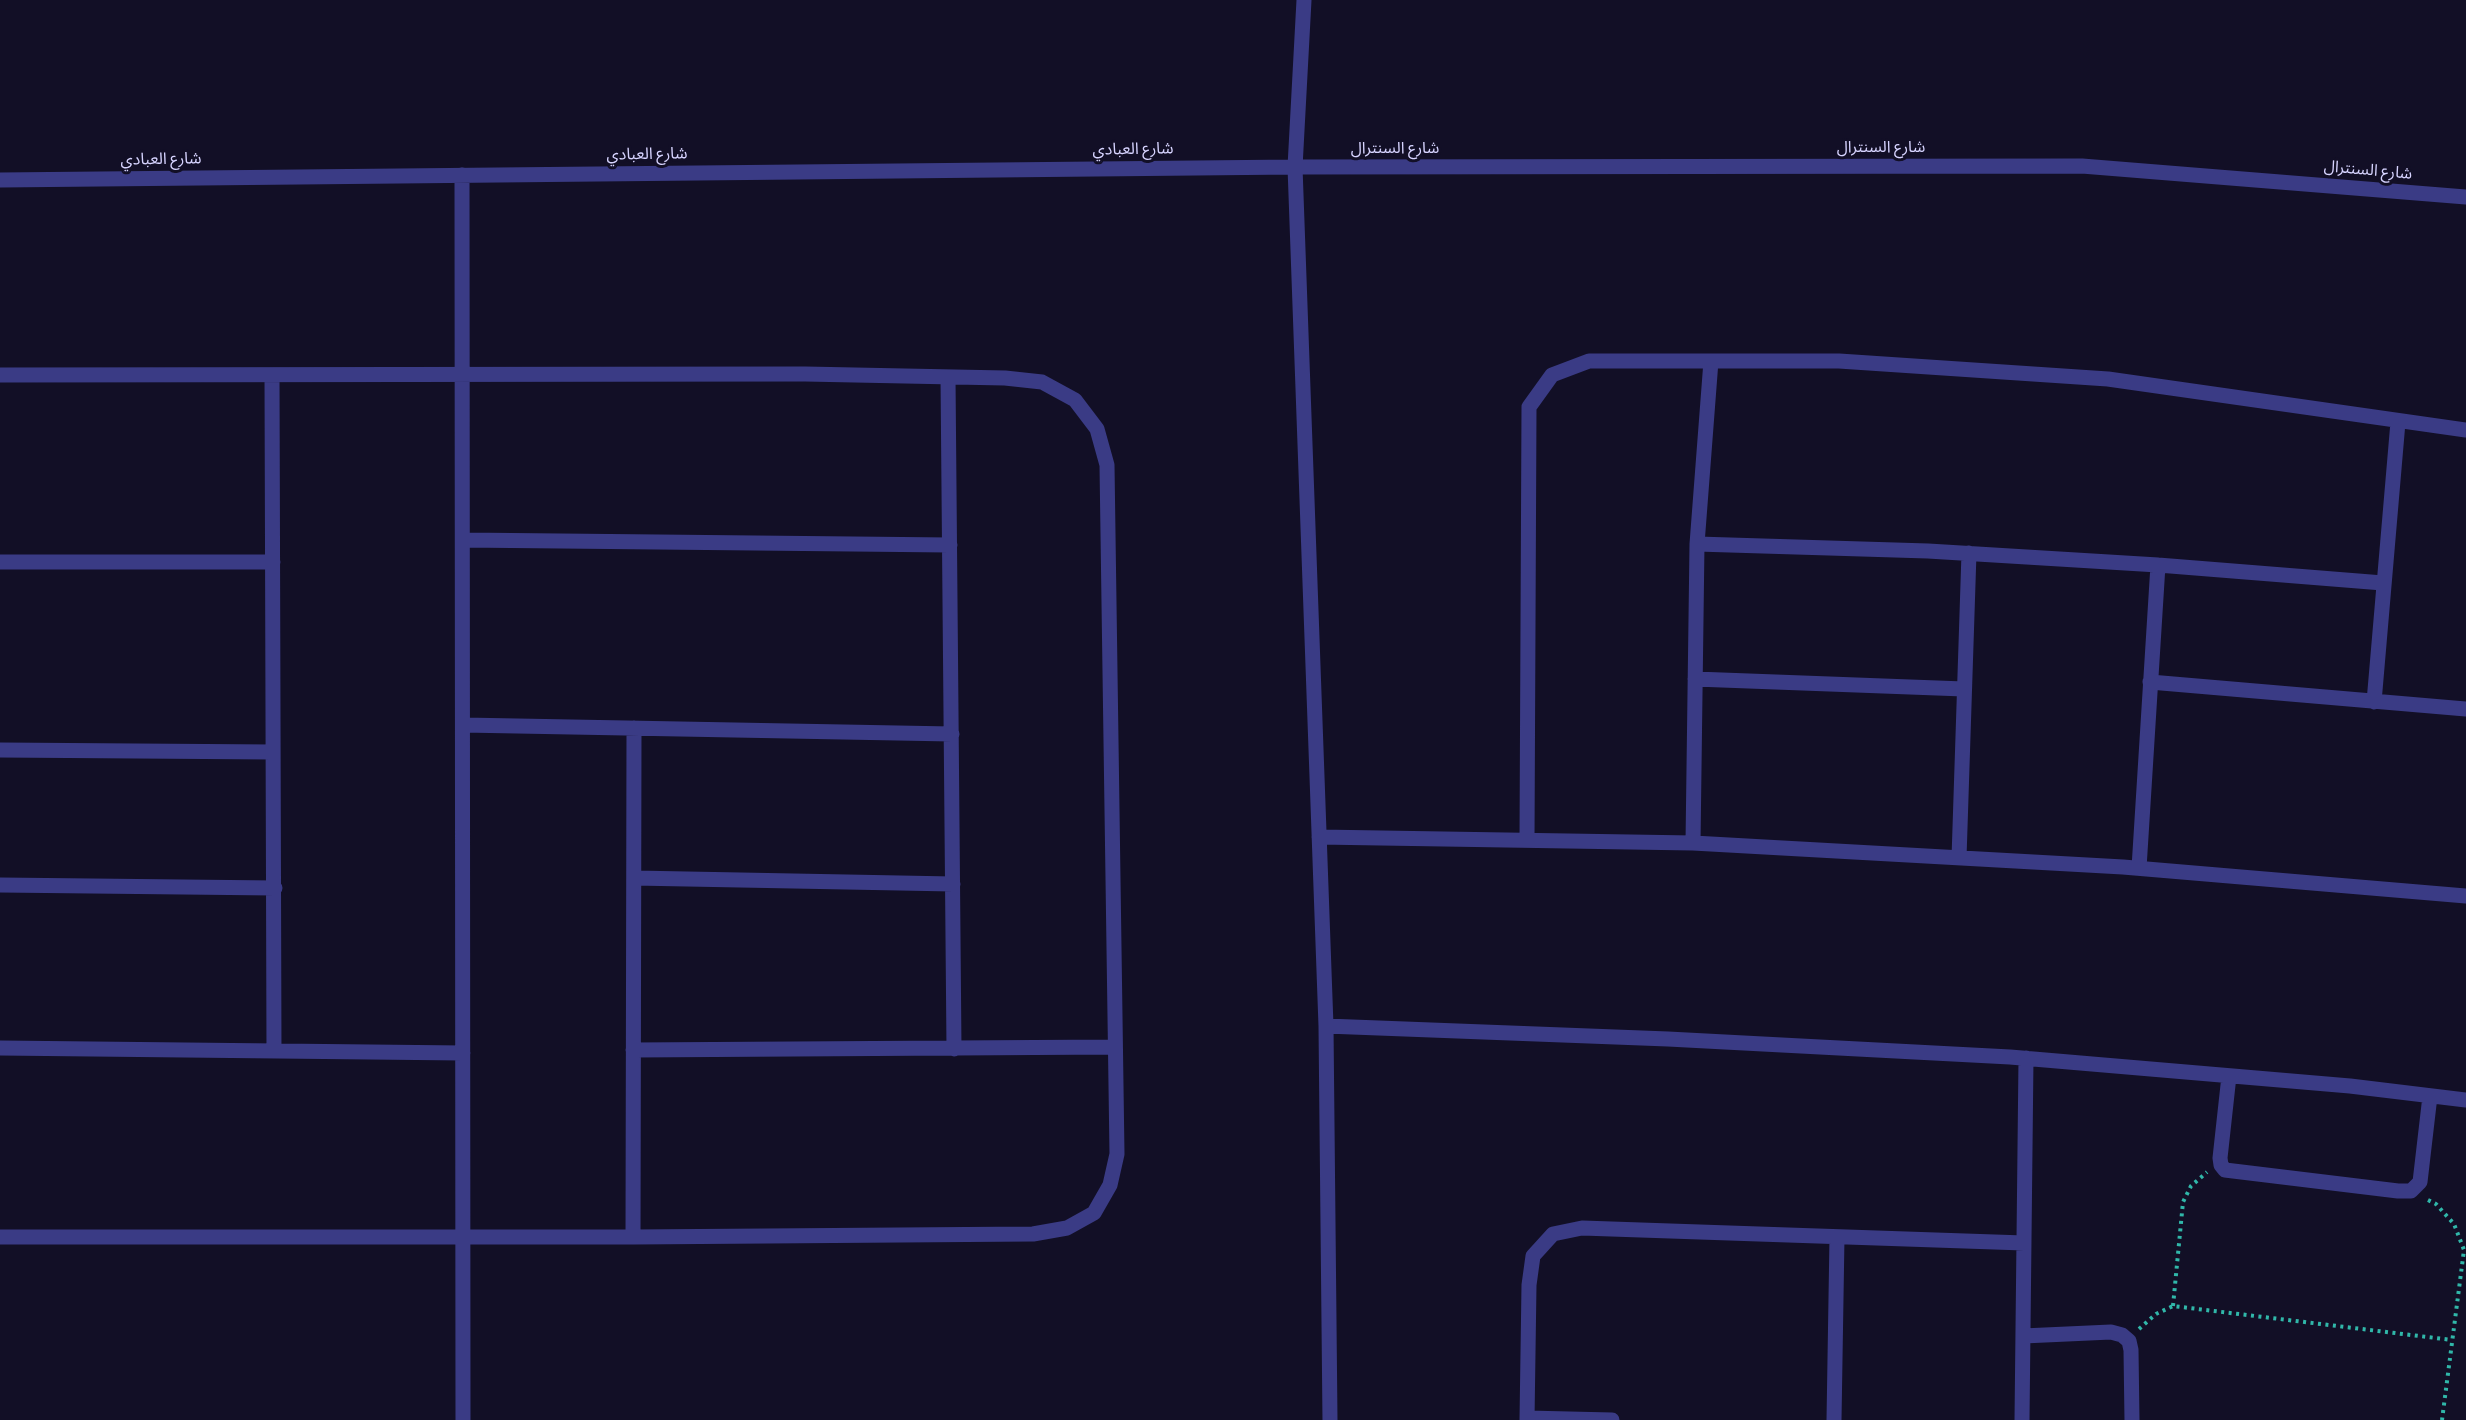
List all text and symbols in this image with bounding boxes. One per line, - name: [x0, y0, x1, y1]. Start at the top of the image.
- street label: شارع السنترال: [1837, 138, 1925, 158]
- street label: شارع السنترال: [1351, 139, 1439, 159]
- street label: شارع العبادي: [1092, 140, 1174, 160]
- street label: شارع العبادي: [606, 145, 688, 165]
- street label: شارع العبادي: [120, 150, 202, 170]
- street label: شارع السنترال: [2323, 158, 2413, 184]

